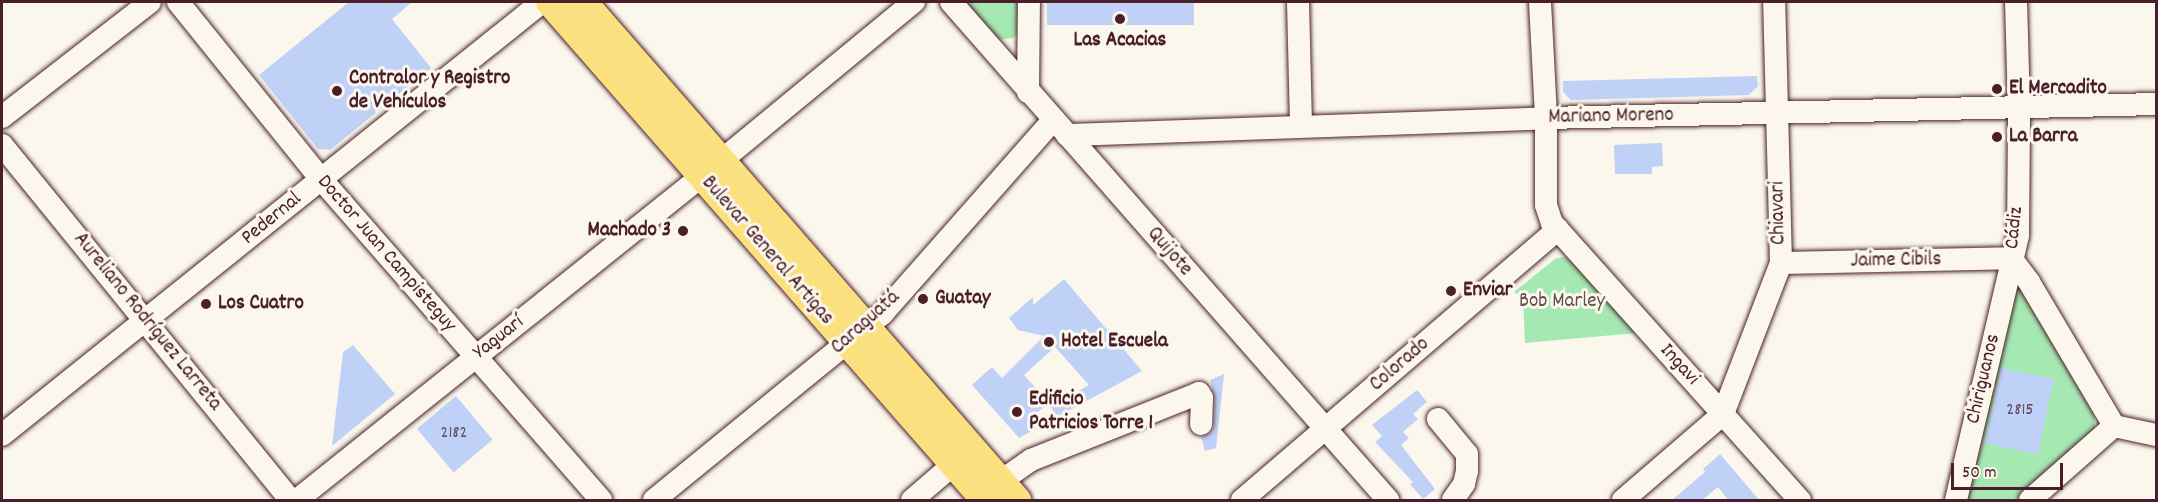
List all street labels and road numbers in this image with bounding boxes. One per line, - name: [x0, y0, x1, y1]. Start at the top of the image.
- street label: Mariano Moreno: [1548, 103, 1674, 131]
- street label: Doctor Juan Campisteguy: [311, 170, 461, 338]
- street label: Bulevar General Artigas: [695, 171, 839, 331]
- street label: Chiavari: [1766, 181, 1792, 245]
- street label: Pedernal: [237, 187, 307, 251]
- street label: Cádiz: [2000, 206, 2030, 250]
- street label: Quijote: [1141, 222, 1197, 282]
- street label: Aureliano Rodríguez Larreta: [67, 228, 227, 416]
- street label: Jaime Cibils: [1850, 248, 1942, 274]
- street label: Caraguatá: [826, 285, 906, 361]
- street label: Yaguarí: [469, 310, 529, 366]
- street label: Colorado: [1365, 332, 1435, 398]
- street label: Chiriguanos: [1961, 332, 2007, 426]
- street label: Ingavi: [1654, 339, 1704, 391]

